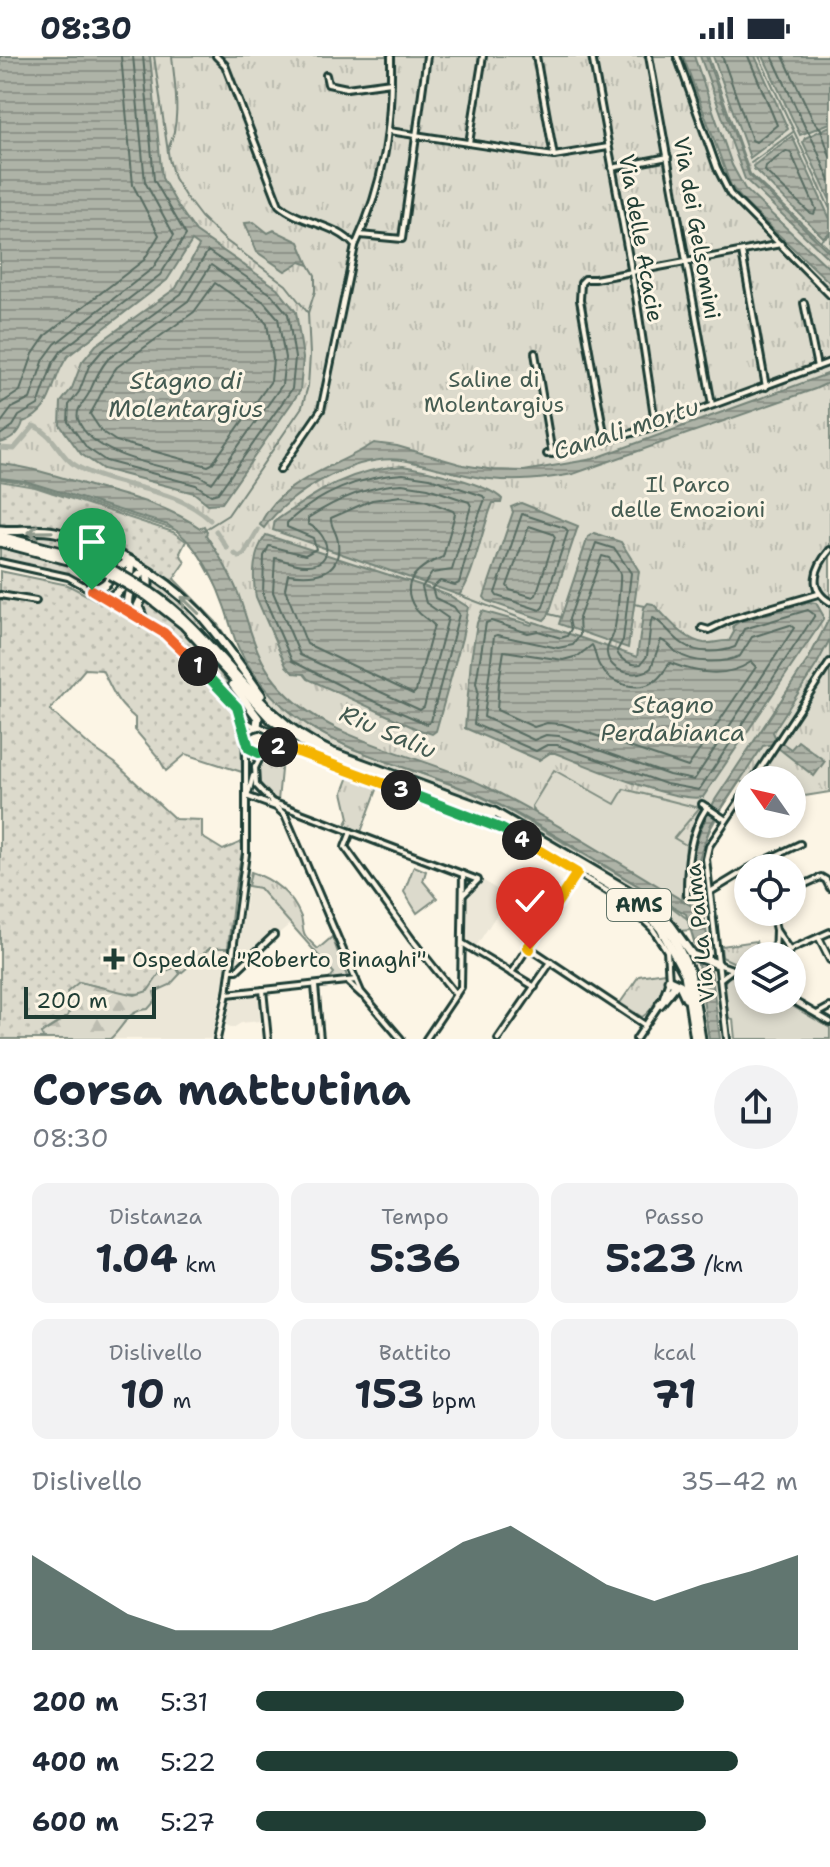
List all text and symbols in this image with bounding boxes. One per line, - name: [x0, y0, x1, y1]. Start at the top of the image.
- text: 08:30: [40, 8, 132, 49]
- street label: Via dei Gelsomini: [667, 134, 727, 322]
- street label: Via delle Acacie: [612, 152, 670, 324]
- water label: Stagno di Molentargius: [108, 365, 264, 425]
- park label: Saline di Molentargius: [424, 365, 564, 419]
- water label: Canali mortu: [549, 390, 703, 468]
- park label: Il Parco delle Emozioni: [610, 470, 766, 524]
- pin: [58, 508, 126, 590]
- icon: arrive: [70, 520, 114, 564]
- one-way arrow: [27, 524, 54, 540]
- one-way arrow: [180, 595, 200, 614]
- pin: 1: [178, 646, 218, 686]
- text: 1: [193, 651, 203, 680]
- water label: Stagno Perdabianca: [601, 689, 745, 749]
- water label: Riu Saliu: [335, 697, 441, 767]
- pin: 2: [258, 727, 298, 767]
- text: 2: [270, 732, 286, 761]
- north arrow: [734, 766, 806, 838]
- map controls: [734, 766, 806, 1014]
- pin: 3: [381, 770, 421, 810]
- text: 3: [393, 775, 409, 804]
- pin: 4: [502, 820, 542, 860]
- text: 4: [514, 825, 530, 854]
- button: locate: [734, 854, 806, 926]
- street label: Via La Palma: [678, 862, 722, 1004]
- pin: [496, 867, 564, 949]
- icon: check: [508, 879, 552, 923]
- road number: AMS: [607, 889, 671, 921]
- button: layers: [734, 942, 806, 1014]
- place label: Ospedale "Roberto Binaghi": [132, 945, 427, 974]
- marker: Ospedale "Roberto Binaghi": [103, 948, 125, 970]
- scale bar: [24, 983, 156, 1019]
- text: 200 m: [36, 986, 108, 1015]
- text: Corsa mattutina: [32, 1060, 411, 1119]
- button: share: [714, 1065, 798, 1149]
- text: 08:30: [32, 1120, 109, 1155]
- text: Distanza: [109, 1202, 202, 1231]
- text: Tempo: [381, 1202, 449, 1231]
- text: Passo: [645, 1202, 704, 1231]
- text: 1.04: [95, 1231, 178, 1285]
- text: 5:36: [369, 1231, 461, 1285]
- text: 5:23: [605, 1231, 696, 1285]
- text: km: [178, 1250, 216, 1279]
- text: /km: [696, 1250, 743, 1279]
- text: Dislivello: [109, 1338, 202, 1367]
- text: Battito: [379, 1338, 451, 1367]
- text: kcal: [653, 1338, 696, 1367]
- text: 10: [120, 1367, 165, 1421]
- text: 153: [354, 1367, 424, 1421]
- text: 71: [652, 1367, 697, 1421]
- text: m: [165, 1386, 191, 1415]
- text: bpm: [424, 1386, 476, 1415]
- text: Dislivello: [32, 1463, 142, 1498]
- text: 35–42 m: [681, 1463, 798, 1498]
- text: 200 m: [32, 1684, 119, 1719]
- text: 5:31: [160, 1684, 208, 1719]
- text: 400 m: [32, 1744, 119, 1779]
- text: 5:22: [160, 1744, 216, 1779]
- text: 600 m: [32, 1804, 119, 1839]
- text: 5:27: [160, 1804, 215, 1839]

